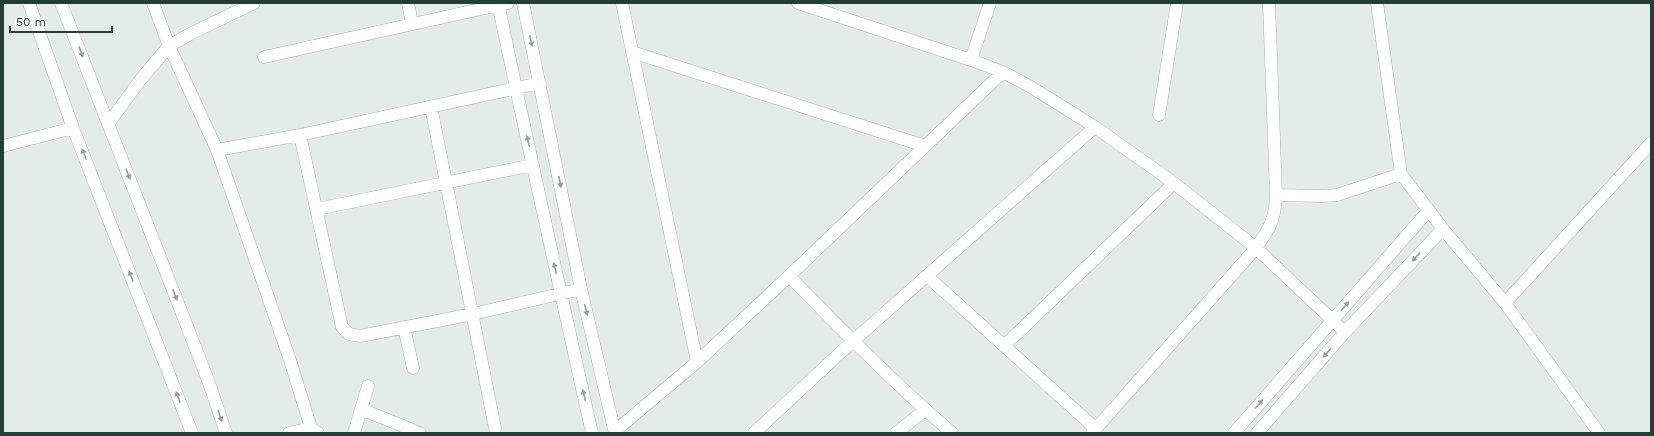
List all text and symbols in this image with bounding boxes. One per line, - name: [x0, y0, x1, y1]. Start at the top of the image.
- scale bar: [10, 8, 112, 34]
- text: 50 m: [16, 15, 46, 29]
- one-way arrow: [529, 35, 535, 47]
- one-way arrow: [78, 47, 84, 59]
- one-way arrow: [524, 135, 530, 147]
- one-way arrow: [80, 148, 86, 160]
- one-way arrow: [125, 168, 131, 180]
- one-way arrow: [557, 176, 563, 188]
- one-way arrow: [1411, 252, 1421, 262]
- one-way arrow: [552, 262, 558, 274]
- one-way arrow: [128, 270, 134, 281]
- one-way arrow: [172, 289, 178, 301]
- one-way arrow: [1340, 300, 1349, 311]
- one-way arrow: [583, 303, 589, 316]
- one-way arrow: [1323, 347, 1332, 358]
- one-way arrow: [580, 389, 586, 401]
- one-way arrow: [175, 390, 181, 402]
- one-way arrow: [1255, 398, 1264, 409]
- one-way arrow: [218, 411, 224, 423]

